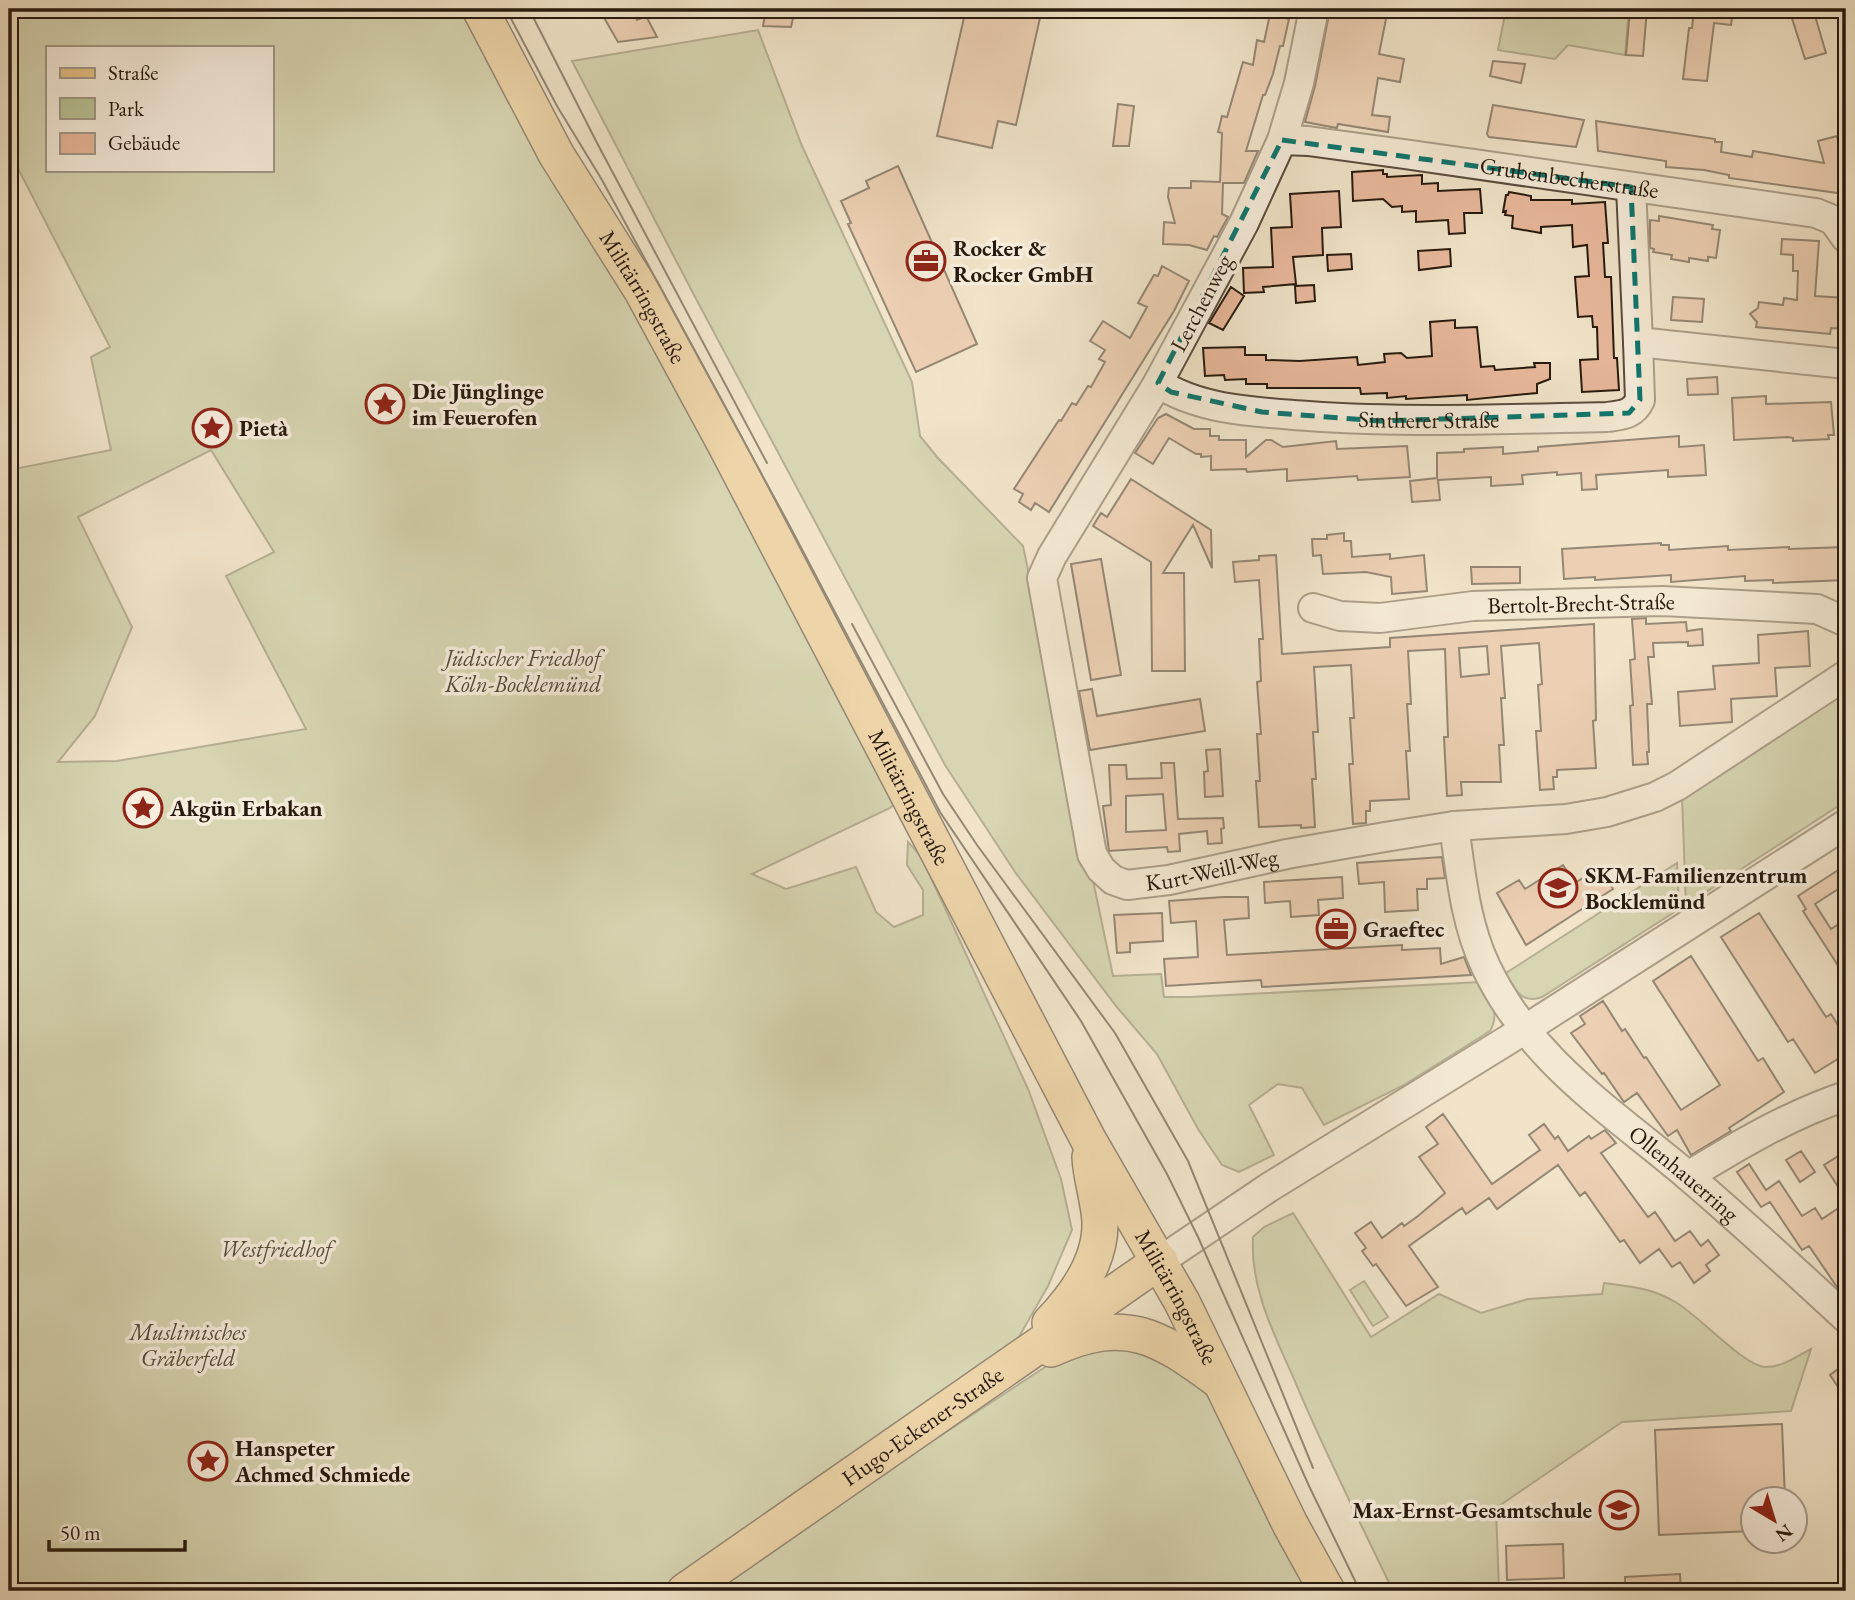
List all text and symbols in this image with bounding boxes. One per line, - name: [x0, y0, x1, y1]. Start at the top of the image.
- legend: [46, 46, 273, 172]
- text: Straße: [108, 59, 159, 86]
- text: Park: [108, 95, 145, 122]
- text: Gebäude: [108, 129, 180, 156]
- street label: Grubenbecherstraße: [1478, 150, 1661, 205]
- street label: Militärringstraße: [593, 224, 693, 369]
- place label: Rocker & Rocker GmbH: [953, 233, 1093, 289]
- office icon: Rocker & Rocker GmbH: [905, 240, 947, 282]
- street label: Lerchenweg: [1163, 248, 1240, 357]
- place label: Die Jünglinge im Feuerofen: [412, 376, 544, 432]
- place icon: Die Jünglinge im Feuerofen: [364, 383, 406, 425]
- street label: Sintherer Straße: [1358, 404, 1499, 435]
- place icon: Pietà: [191, 407, 233, 449]
- place label: Pietà: [239, 413, 289, 443]
- street label: Bertolt-Brecht-Straße: [1487, 586, 1676, 621]
- park label: Jüdischer Friedhof Köln-Bocklemünd: [440, 643, 605, 699]
- street label: Militärringstraße: [862, 724, 957, 870]
- place icon: Akgün Erbakan: [122, 787, 164, 829]
- place label: Akgün Erbakan: [169, 793, 323, 823]
- street label: Kurt-Weill-Weg: [1144, 841, 1281, 898]
- place label: SKM-Familienzentrum Bocklemünd: [1585, 860, 1808, 916]
- school or university icon: SKM-Familienzentrum Bocklemünd: [1537, 867, 1579, 909]
- office icon: Graeftec: [1315, 908, 1357, 950]
- place label: Graeftec: [1363, 914, 1445, 944]
- street label: Ollenhauerring: [1623, 1119, 1746, 1229]
- street label: Militärringstraße: [1128, 1224, 1225, 1370]
- park label: Westfriedhof: [220, 1234, 337, 1264]
- park label: Muslimisches Gräberfeld: [128, 1317, 247, 1373]
- street label: Hugo-Eckener-Straße: [836, 1359, 1009, 1493]
- place label: Hanspeter Achmed Schmiede: [234, 1433, 411, 1489]
- place icon: Hanspeter Achmed Schmiede: [187, 1440, 229, 1482]
- north arrow: [1740, 1484, 1810, 1554]
- school or university icon: Max-Ernst-Gesamtschule: [1598, 1489, 1640, 1531]
- place label: Max-Ernst-Gesamtschule: [1352, 1495, 1592, 1525]
- scale bar: [49, 1509, 186, 1553]
- text: N: [1770, 1518, 1798, 1548]
- text: 50 m: [60, 1519, 101, 1546]

